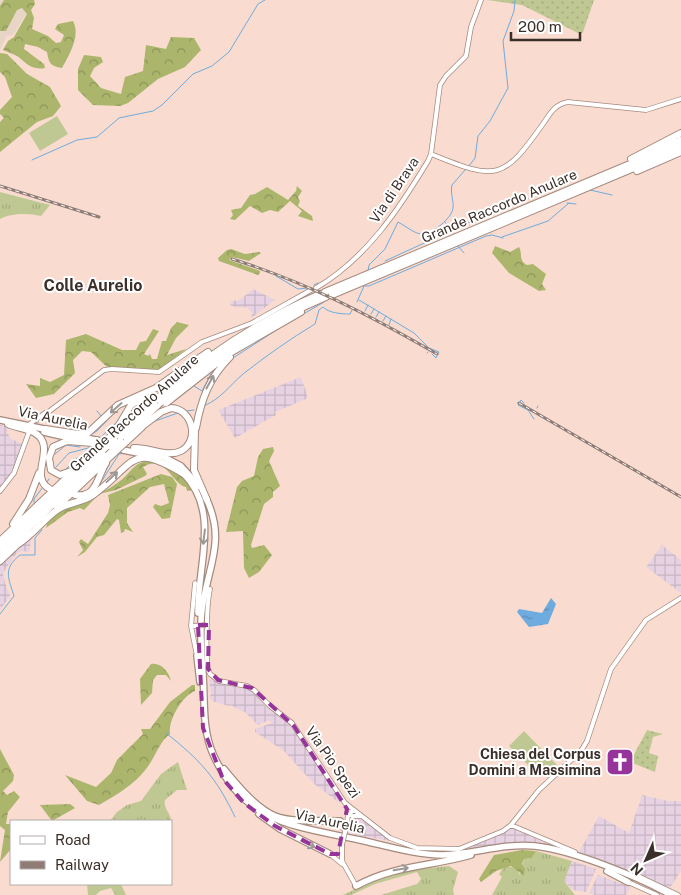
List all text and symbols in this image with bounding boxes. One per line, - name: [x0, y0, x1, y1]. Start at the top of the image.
- scale bar: [511, 10, 580, 42]
- text: 200 m: [518, 18, 562, 35]
- street label: Via di Brava: [366, 154, 422, 226]
- street label: Grande Raccordo Anulare: [419, 166, 579, 246]
- district label: Colle Aurelio: [44, 276, 142, 295]
- street label: Grande Raccordo Anulare: [66, 351, 202, 475]
- one-way arrow: [205, 375, 215, 390]
- one-way arrow: [109, 402, 122, 414]
- street label: Via Aurelia: [17, 403, 89, 433]
- one-way arrow: [106, 471, 118, 483]
- one-way arrow: [199, 529, 209, 545]
- street label: Via Pio Spezi: [303, 723, 363, 801]
- place label: Chiesa del Corpus Domini a Massimina: [469, 746, 601, 778]
- church icon: Chiesa del Corpus Domini a Massimina: [605, 747, 635, 777]
- street label: Via Aurelia: [294, 806, 366, 836]
- legend: [10, 820, 172, 885]
- text: Road: [55, 831, 91, 848]
- north arrow: [621, 835, 671, 885]
- one-way arrow: [300, 839, 315, 849]
- text: Railway: [55, 856, 109, 873]
- text: N: [627, 860, 646, 879]
- one-way arrow: [393, 863, 409, 873]

